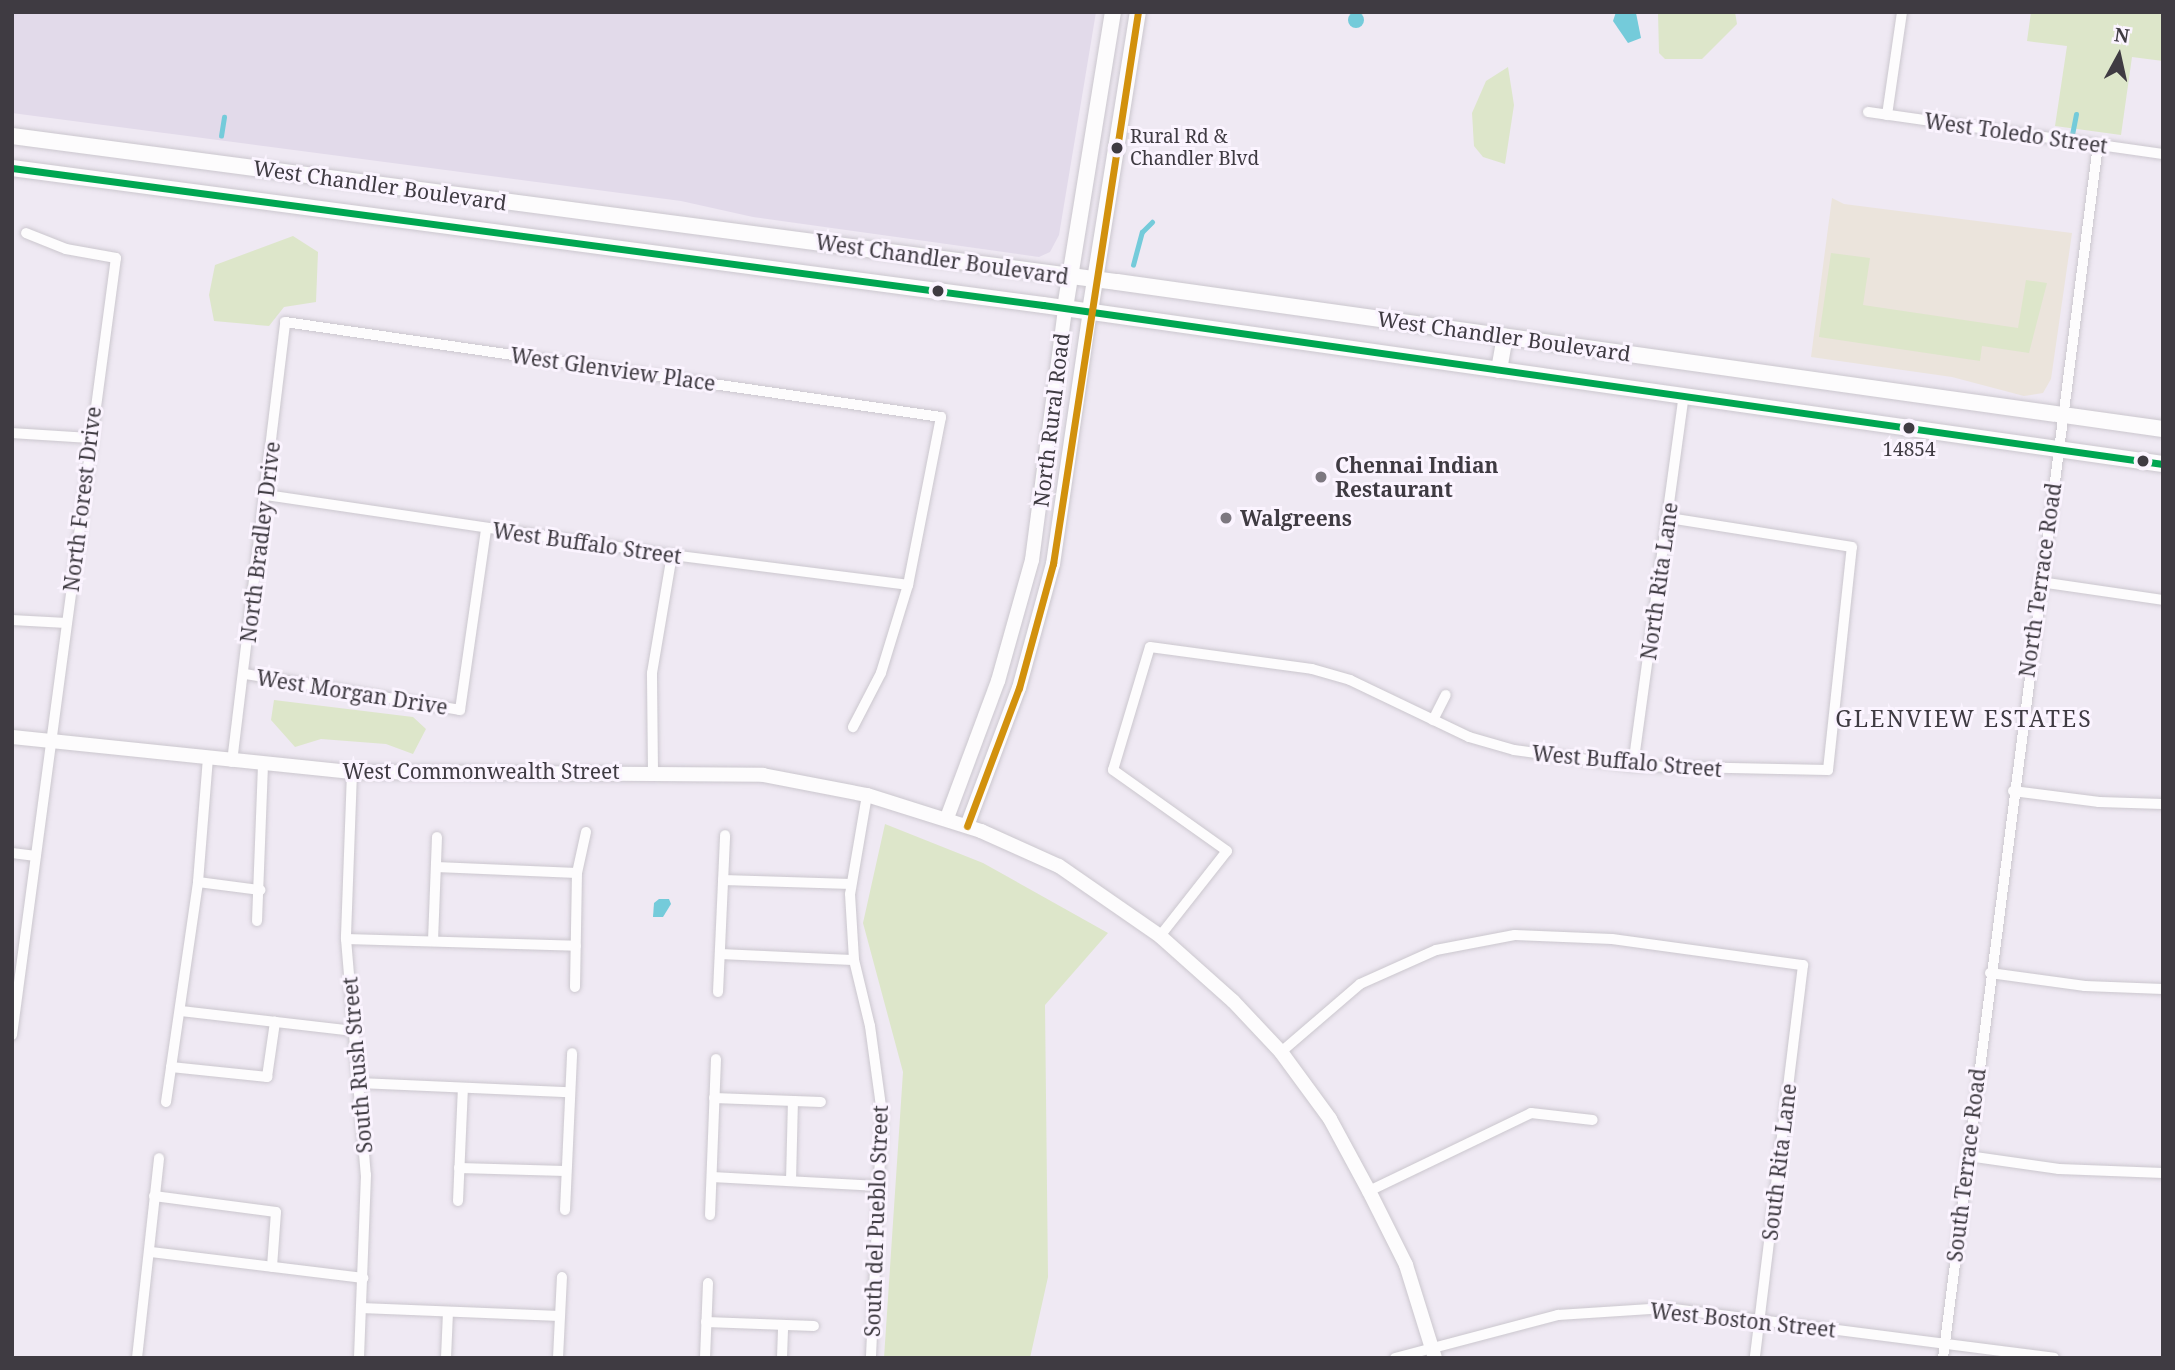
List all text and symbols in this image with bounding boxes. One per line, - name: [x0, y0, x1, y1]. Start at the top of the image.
- north arrow: [2084, 21, 2154, 91]
- text: N: [2113, 21, 2131, 49]
- street label: West Toledo Street: [1923, 108, 2109, 158]
- place label: Rural Rd & Chandler Blvd: [1130, 126, 1259, 170]
- marker: Rural Rd & Chandler Blvd: [1110, 141, 1124, 155]
- street label: West Chandler Boulevard: [252, 155, 508, 215]
- street label: West Chandler Boulevard: [814, 229, 1070, 289]
- unlabelled marker: [931, 284, 945, 298]
- street label: West Chandler Boulevard: [1376, 306, 1632, 366]
- street label: North Rural Road: [1028, 332, 1074, 508]
- street label: West Glenview Place: [509, 342, 717, 396]
- street label: North Forest Drive: [58, 405, 106, 593]
- marker: 14854: [1902, 421, 1916, 435]
- place label: 14854: [1882, 439, 1936, 461]
- street label: North Bradley Drive: [235, 440, 285, 644]
- place label: Chennai Indian Restaurant: [1335, 452, 1499, 502]
- unlabelled marker: [2136, 454, 2150, 468]
- marker: Chennai Indian Restaurant: [1313, 469, 1329, 485]
- street label: North Terrace Road: [2014, 481, 2066, 679]
- street label: North Rita Lane: [1635, 500, 1683, 662]
- place label: Walgreens: [1240, 505, 1352, 531]
- marker: Walgreens: [1218, 510, 1234, 526]
- street label: West Buffalo Street: [491, 517, 683, 569]
- street label: West Morgan Drive: [255, 664, 449, 720]
- district label: GLENVIEW ESTATES: [1837, 704, 2091, 732]
- street label: West Buffalo Street: [1531, 740, 1723, 782]
- street label: West Commonwealth Street: [342, 758, 620, 784]
- street label: South Rush Street: [337, 976, 377, 1154]
- street label: South Terrace Road: [1942, 1067, 1990, 1263]
- street label: South Rita Lane: [1757, 1082, 1801, 1242]
- street label: South del Pueblo Street: [859, 1105, 893, 1337]
- street label: West Boston Street: [1649, 1298, 1837, 1342]

